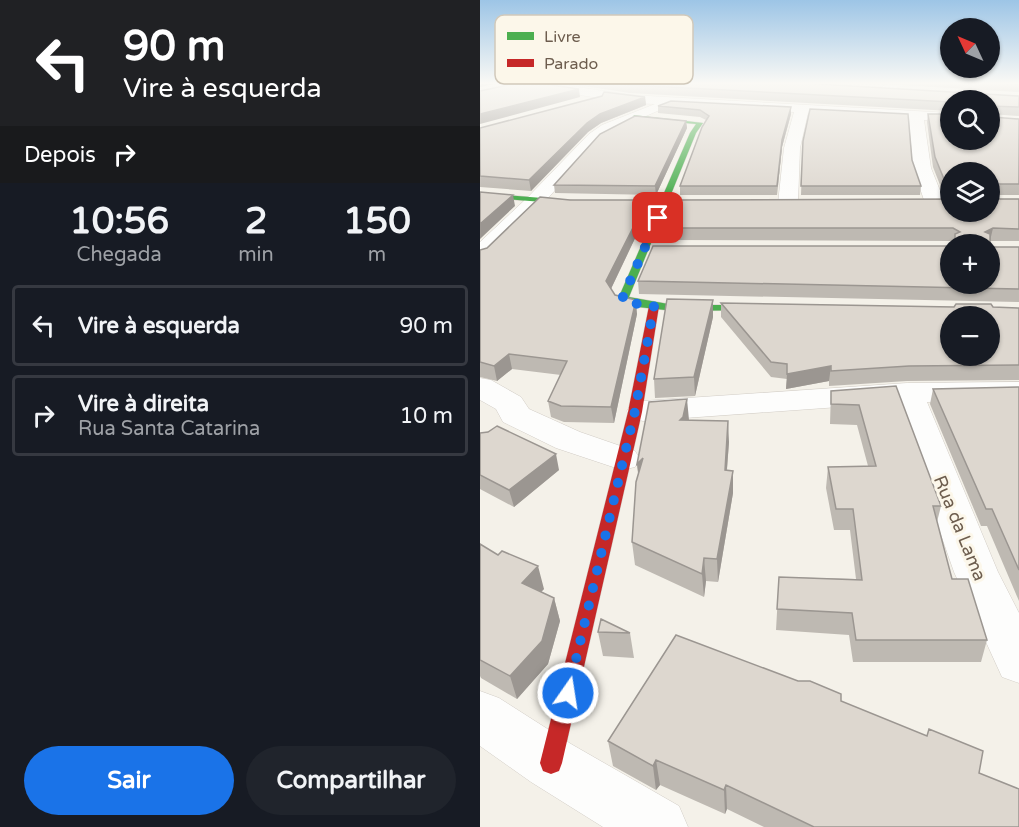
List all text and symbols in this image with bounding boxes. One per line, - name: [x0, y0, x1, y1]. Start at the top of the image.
- legend: [495, 15, 693, 84]
- north arrow: [940, 18, 1000, 78]
- map controls: [940, 18, 1000, 366]
- text: 90 m: [123, 21, 225, 72]
- icon: left: [24, 24, 102, 102]
- text: Livre: [544, 27, 581, 47]
- text: Parado: [544, 54, 598, 74]
- text: Vire à esquerda: [123, 72, 322, 105]
- button: search: [940, 90, 1000, 150]
- icon: right: [108, 138, 141, 171]
- text: Depois: [24, 142, 96, 168]
- button: layers: [940, 162, 1000, 222]
- pin: [632, 192, 683, 243]
- text: 10:56: [69, 200, 169, 243]
- text: 2: [245, 200, 267, 243]
- text: 150: [343, 200, 411, 243]
- icon: arrive: [641, 201, 674, 234]
- button: +: [940, 234, 1000, 294]
- text: Chegada: [77, 243, 162, 267]
- text: min: [238, 243, 274, 267]
- text: m: [368, 243, 386, 267]
- button: −: [940, 306, 1000, 366]
- icon: left: [27, 309, 60, 342]
- text: Vire à esquerda: [78, 313, 240, 339]
- text: 90 m: [399, 313, 453, 339]
- text: Vire à direita: [78, 391, 209, 417]
- icon: right: [27, 399, 60, 432]
- text: 10 m: [399, 403, 453, 429]
- text: Rua Santa Catarina: [78, 417, 260, 441]
- street label: Rua da Lama: [929, 472, 991, 584]
- position arrow: [536, 661, 600, 725]
- button: Sair: [24, 746, 234, 815]
- button: Compartilhar: [246, 746, 456, 815]

